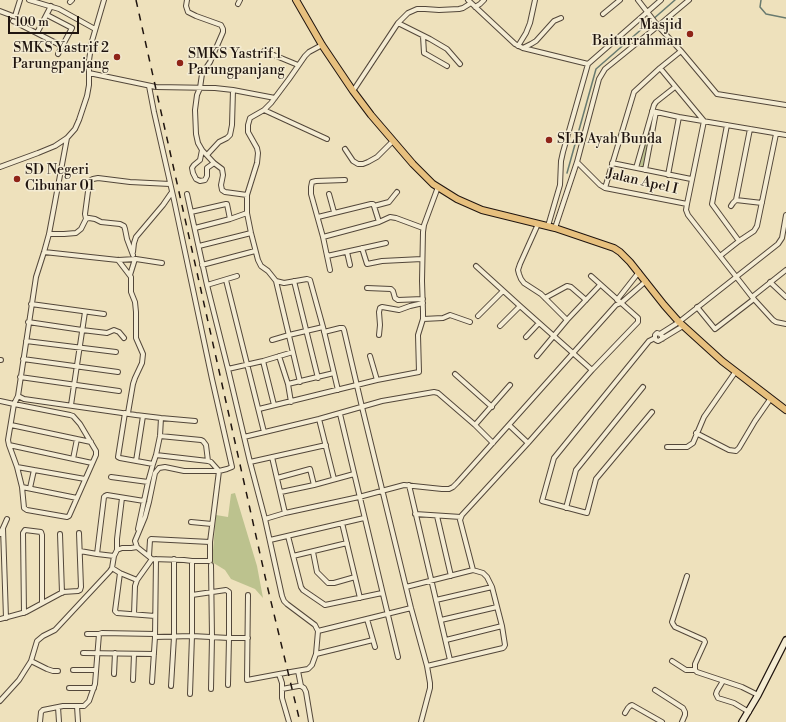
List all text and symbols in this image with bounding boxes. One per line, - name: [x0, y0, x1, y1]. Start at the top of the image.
- scale bar: [10, 8, 81, 34]
- text: 100 m: [15, 15, 49, 30]
- place label: Masjid Baiturrahman: [592, 18, 682, 50]
- marker: Masjid Baiturrahman: [685, 29, 695, 39]
- place label: SMKS Yastrif 2 Parungpanjang: [12, 41, 109, 74]
- place label: SMKS Yastrif 1 Parungpanjang: [188, 47, 285, 80]
- marker: SMKS Yastrif 2 Parungpanjang: [112, 52, 122, 62]
- marker: SMKS Yastrif 1 Parungpanjang: [175, 58, 185, 68]
- place label: SLB Ayah Bunda: [557, 132, 662, 148]
- marker: SLB Ayah Bunda: [544, 135, 554, 145]
- place label: SD Negeri Cibunar 01: [25, 163, 94, 196]
- street label: Jalan Apel I: [605, 166, 679, 198]
- marker: SD Negeri Cibunar 01: [12, 174, 22, 184]

